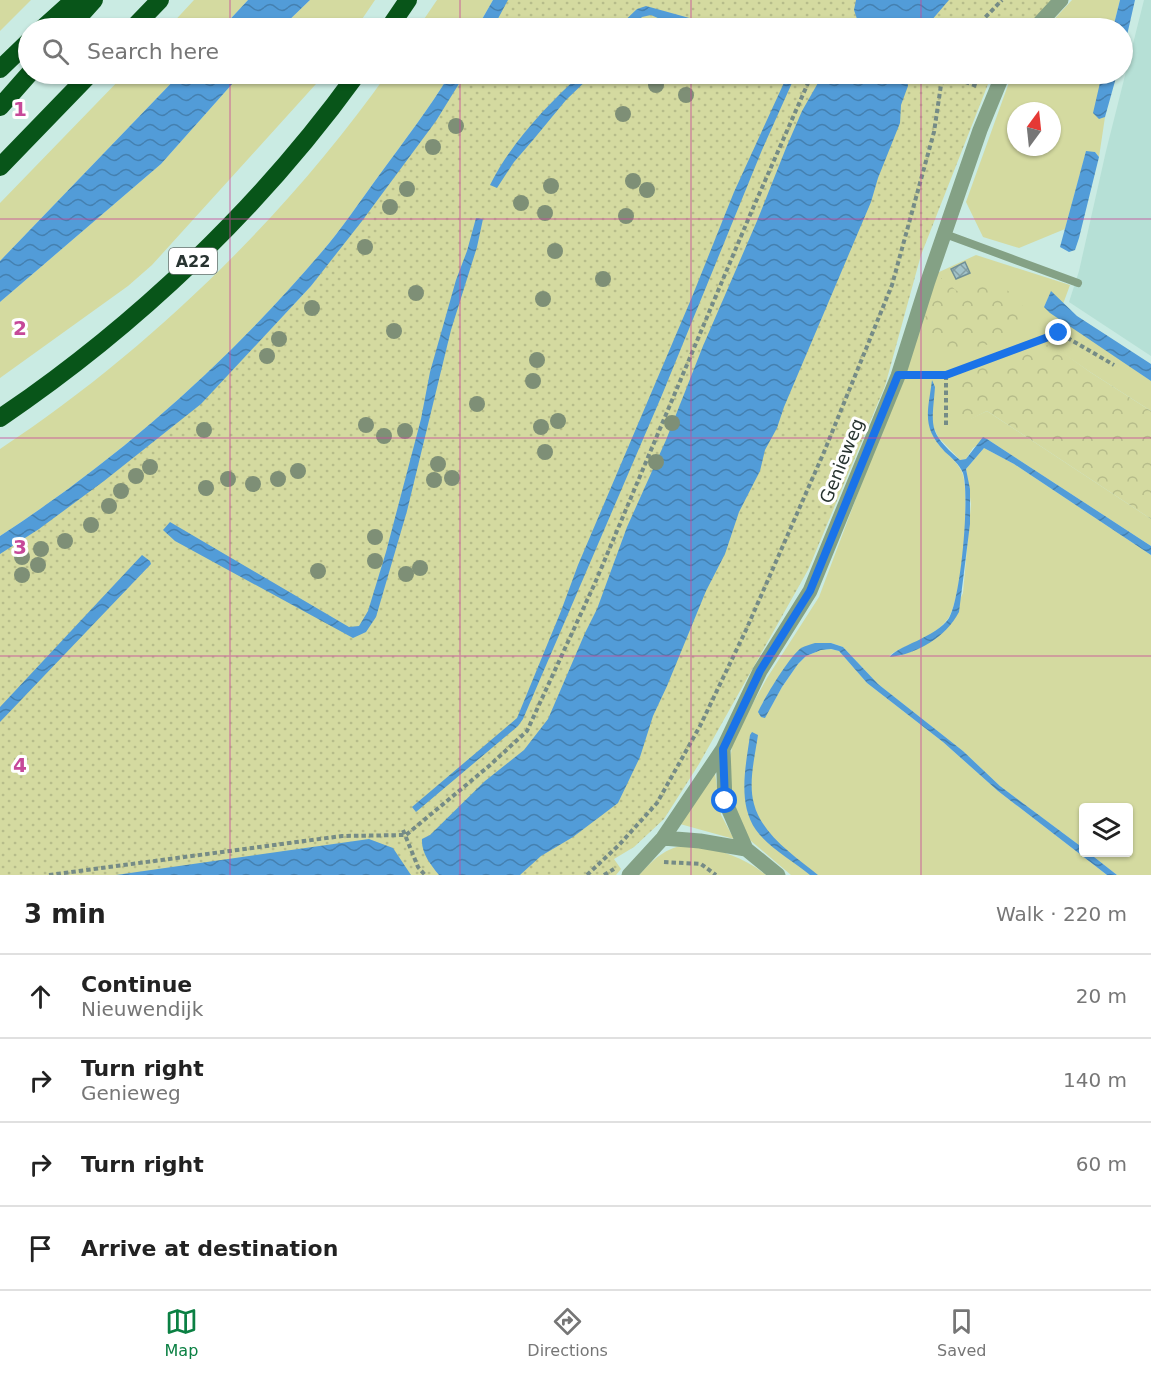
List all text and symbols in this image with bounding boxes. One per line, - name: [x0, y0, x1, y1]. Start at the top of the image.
- search box: [18, 18, 1133, 84]
- icon: search: [39, 35, 72, 68]
- text: Search here: [87, 39, 219, 64]
- text: 1: [13, 97, 27, 121]
- north arrow: [1007, 102, 1061, 156]
- road number: A22: [169, 248, 217, 274]
- text: 2: [13, 316, 27, 340]
- route end: [1045, 319, 1071, 345]
- street label: Genieweg: [815, 415, 868, 506]
- text: 3: [13, 535, 27, 559]
- text: 4: [13, 753, 27, 777]
- route start: [711, 787, 737, 813]
- map controls: [1079, 803, 1133, 857]
- button: layers: [1079, 803, 1133, 857]
- text: 3 min: [24, 899, 106, 929]
- text: Walk · 220 m: [996, 902, 1127, 926]
- text: Continue: [81, 972, 192, 997]
- icon: ahead: [24, 980, 57, 1013]
- text: 20 m: [1076, 984, 1127, 1008]
- text: Nieuwendijk: [81, 997, 203, 1021]
- text: Turn right: [81, 1056, 204, 1081]
- icon: right: [24, 1064, 57, 1097]
- text: 140 m: [1063, 1068, 1127, 1092]
- text: Genieweg: [81, 1081, 181, 1105]
- icon: right: [24, 1148, 57, 1181]
- text: Turn right: [81, 1152, 204, 1177]
- text: 60 m: [1076, 1152, 1127, 1176]
- icon: arrive: [24, 1232, 57, 1265]
- text: Arrive at destination: [81, 1236, 338, 1261]
- tab: Map: [165, 1305, 198, 1360]
- tab: Directions: [527, 1305, 608, 1360]
- tab: Saved: [937, 1305, 986, 1360]

